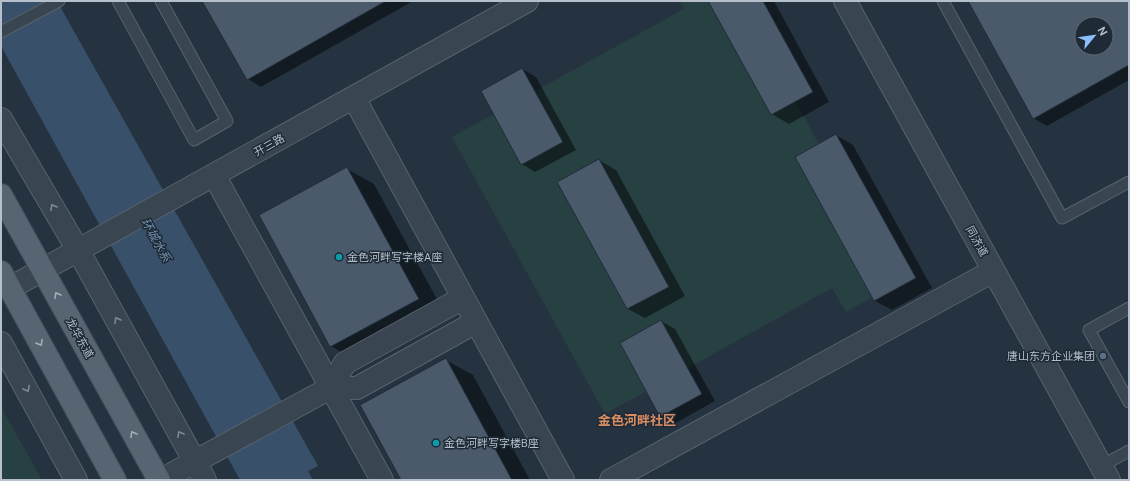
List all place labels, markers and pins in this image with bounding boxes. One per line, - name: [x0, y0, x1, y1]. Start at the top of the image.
- place label: 金色河畔写字楼A座: [347, 250, 442, 264]
- marker: 金色河畔写字楼A座: [334, 252, 344, 262]
- place label: 唐山东方企业集团: [1007, 349, 1095, 363]
- marker: 唐山东方企业集团: [1098, 351, 1108, 361]
- place label: 金色河畔写字楼B座: [444, 436, 539, 450]
- marker: 金色河畔写字楼B座: [431, 438, 441, 448]

